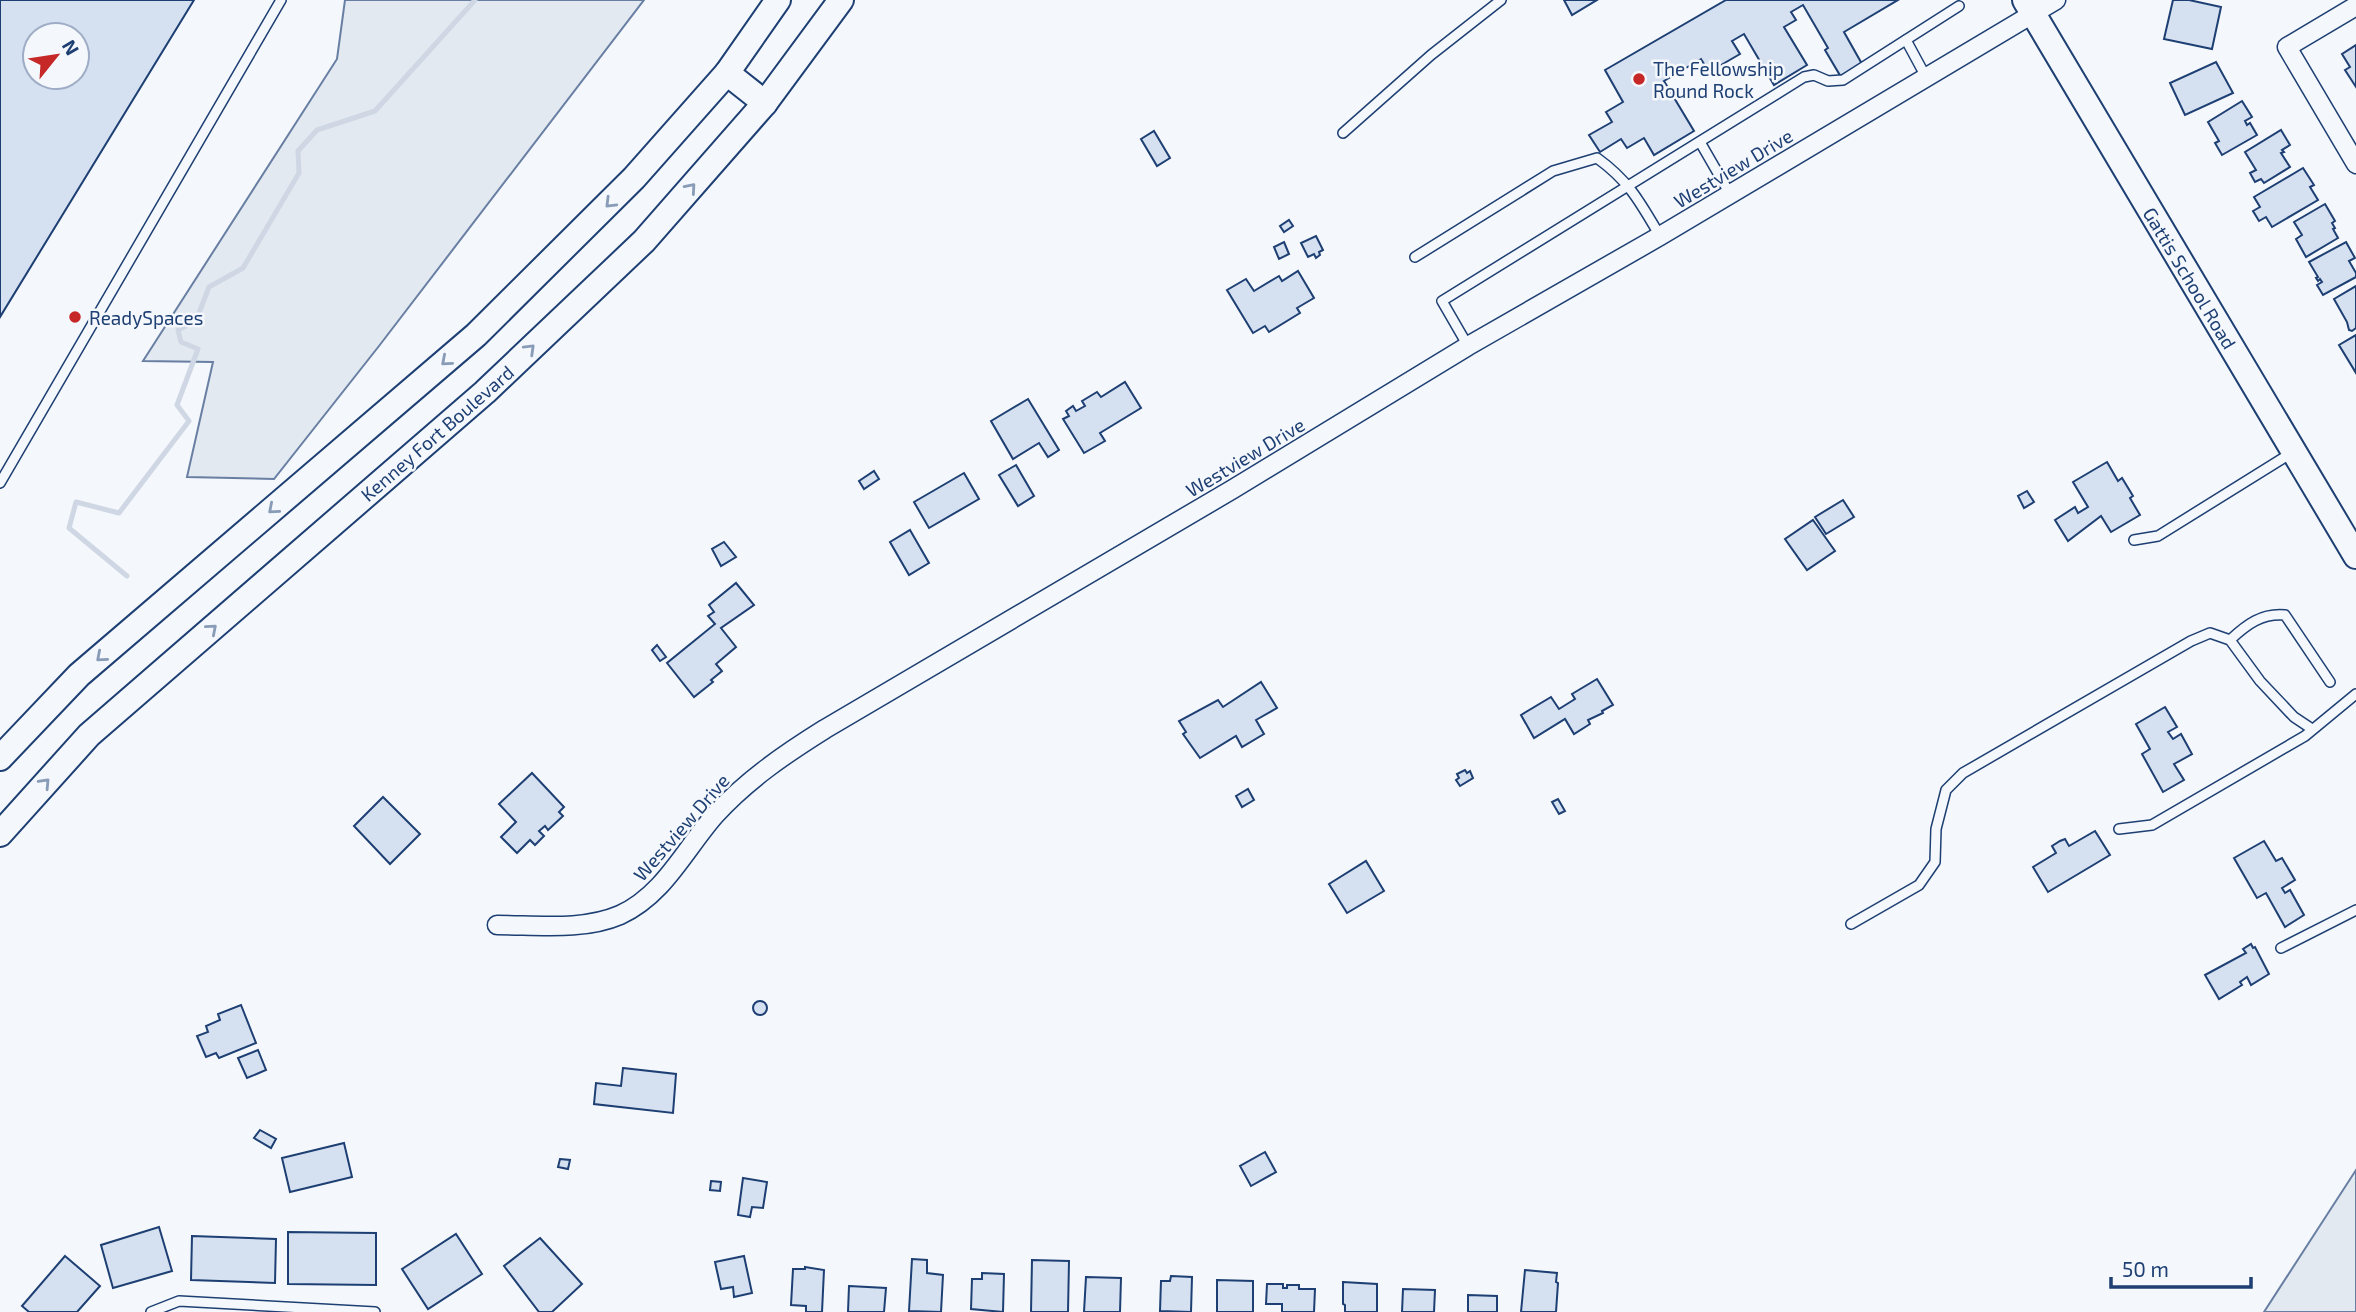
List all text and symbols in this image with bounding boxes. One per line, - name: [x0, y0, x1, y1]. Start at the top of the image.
- north arrow: [21, 21, 91, 91]
- text: N: [58, 36, 85, 59]
- place label: The Fellowship Round Rock: [1653, 57, 1784, 102]
- marker: The Fellowship Round Rock: [1631, 71, 1647, 87]
- street label: Westview Drive: [1669, 124, 1797, 212]
- one-way arrow: [683, 183, 695, 196]
- one-way arrow: [605, 194, 618, 207]
- street label: Gattis School Road: [2139, 203, 2241, 353]
- place label: ReadySpaces: [89, 306, 203, 329]
- marker: ReadySpaces: [67, 309, 83, 325]
- one-way arrow: [522, 345, 535, 357]
- one-way arrow: [441, 353, 454, 365]
- street label: Kenney Fort Boulevard: [356, 360, 518, 506]
- street label: Westview Drive: [1181, 413, 1309, 501]
- one-way arrow: [269, 501, 282, 513]
- one-way arrow: [204, 624, 217, 637]
- one-way arrow: [96, 649, 109, 661]
- street label: Westview Drive: [628, 769, 734, 885]
- one-way arrow: [37, 778, 50, 791]
- scale bar: [2111, 1246, 2251, 1290]
- text: 50 m: [2122, 1256, 2169, 1281]

